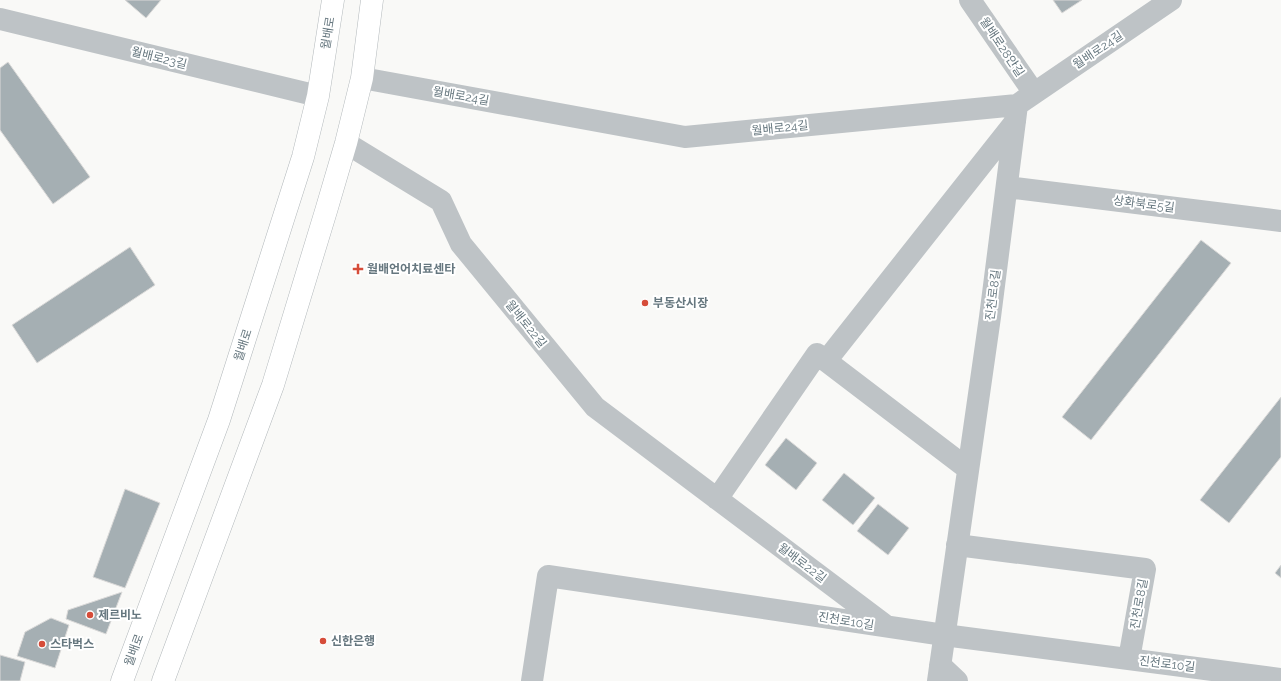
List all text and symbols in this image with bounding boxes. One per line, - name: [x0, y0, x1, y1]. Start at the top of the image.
- street label: 월배로28안길: [977, 15, 1027, 79]
- street label: 월배로: [318, 16, 338, 50]
- street label: 월배로24길: [1070, 28, 1126, 72]
- street label: 월배로23길: [130, 44, 188, 72]
- street label: 월배로24길: [432, 84, 490, 108]
- street label: 월배로24길: [751, 118, 809, 138]
- street label: 상화북로5길: [1113, 193, 1175, 215]
- place label: 월배언어치료센타: [367, 262, 455, 276]
- marker: 월배언어치료센타: [352, 263, 364, 275]
- street label: 진천로8길: [983, 269, 1003, 321]
- place label: 부동산시장: [653, 296, 708, 310]
- street label: 월배로22길: [503, 298, 549, 350]
- marker: 부동산시장: [640, 298, 650, 308]
- street label: 월배로: [231, 327, 255, 363]
- street label: 월배로22길: [775, 540, 829, 586]
- street label: 진천로8길: [1128, 578, 1150, 630]
- place label: 제르비노: [98, 608, 142, 622]
- marker: 제르비노: [85, 610, 95, 620]
- street label: 진천로10길: [817, 610, 875, 632]
- street label: 월배로: [122, 632, 146, 668]
- place label: 신한은행: [331, 634, 375, 648]
- marker: 신한은행: [318, 636, 328, 646]
- place label: 스타벅스: [50, 637, 94, 651]
- marker: 스타벅스: [37, 639, 47, 649]
- street label: 진천로10길: [1138, 654, 1196, 674]

